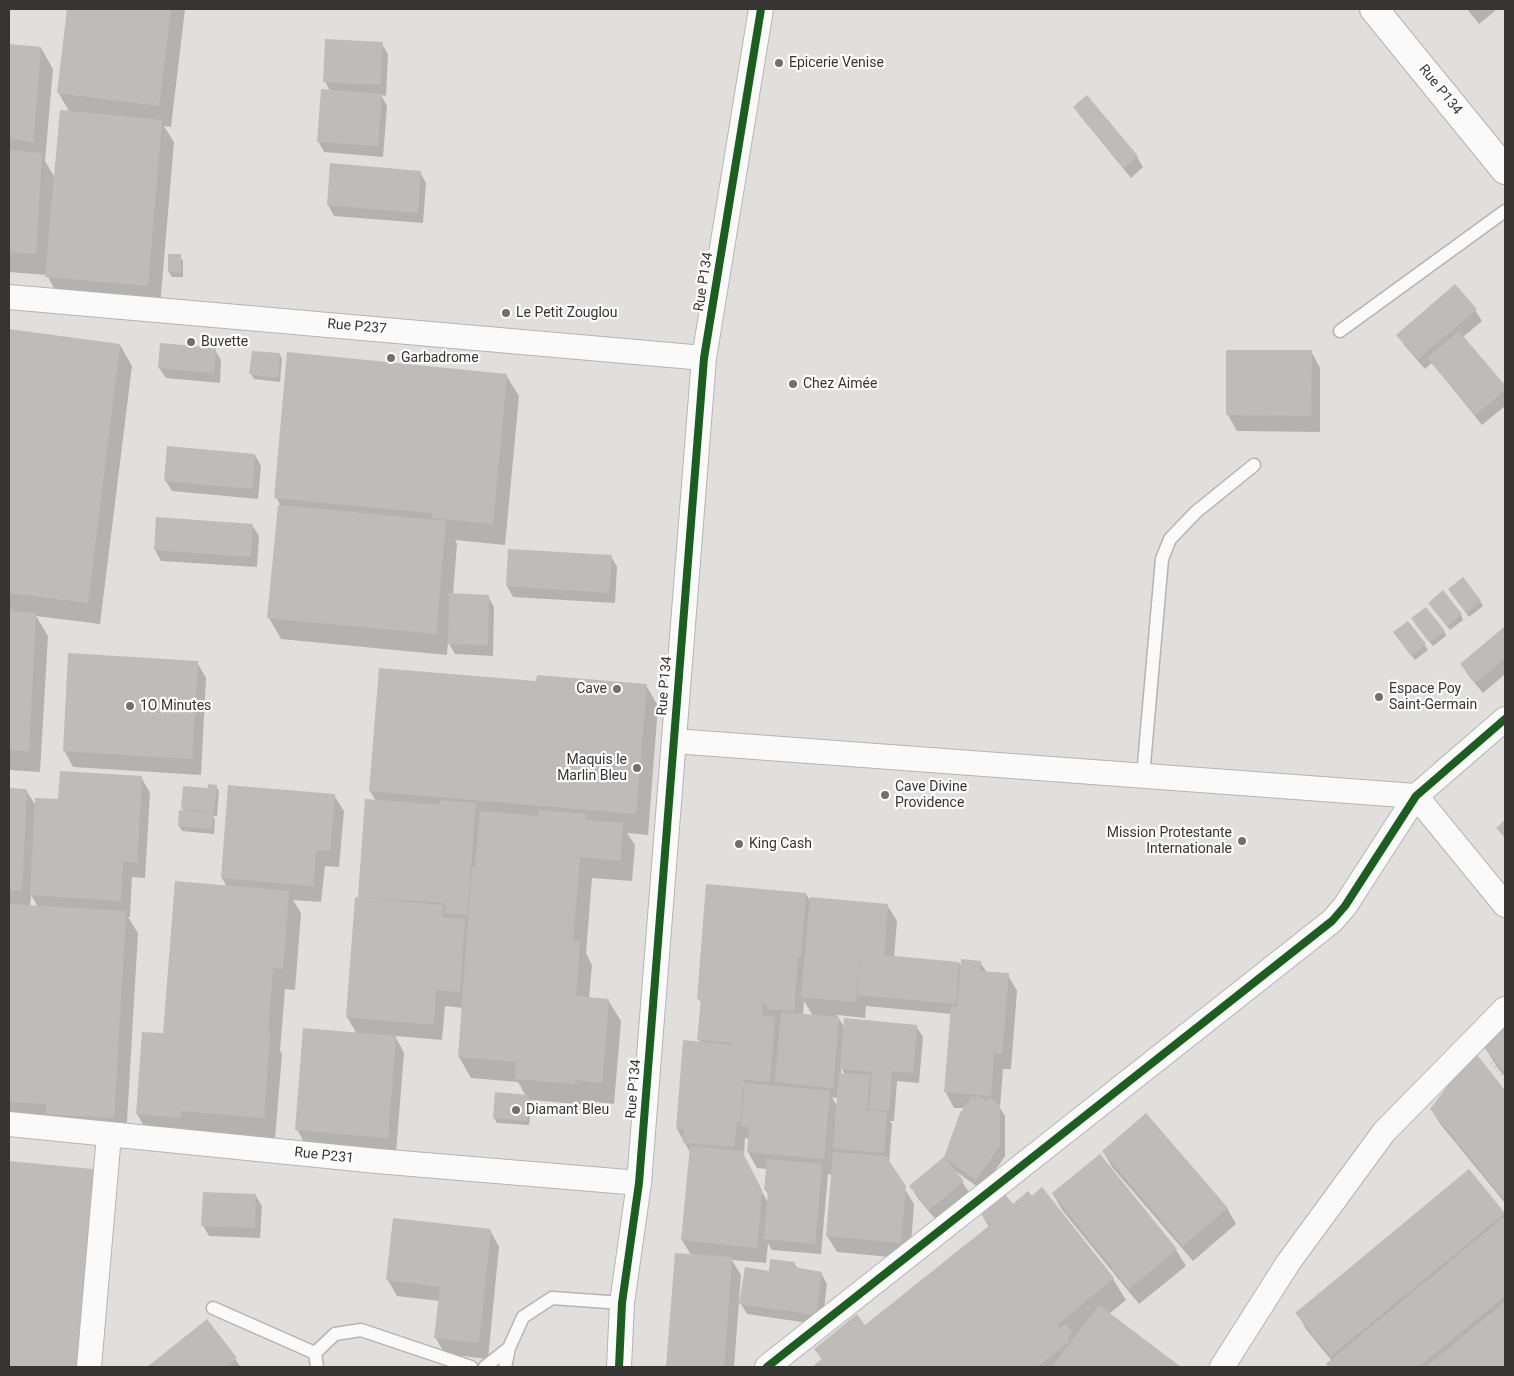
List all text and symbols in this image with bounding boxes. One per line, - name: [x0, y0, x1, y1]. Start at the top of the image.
- place label: Epicerie Venise: [789, 55, 884, 71]
- marker: Epicerie Venise: [773, 57, 785, 69]
- street label: Rue P134: [1415, 62, 1465, 118]
- street label: Rue P134: [691, 251, 717, 313]
- place label: Le Petit Zouglou: [516, 305, 618, 321]
- marker: Le Petit Zouglou: [500, 307, 512, 319]
- street label: Rue P237: [327, 316, 387, 338]
- place label: Buvette: [201, 334, 248, 350]
- marker: Buvette: [185, 336, 197, 348]
- place label: Garbadrome: [401, 350, 479, 366]
- marker: Garbadrome: [385, 352, 397, 364]
- place label: Chez Aimée: [803, 376, 877, 392]
- marker: Chez Aimée: [787, 378, 799, 390]
- street label: Rue P134: [654, 656, 676, 716]
- place label: Cave: [576, 681, 607, 697]
- place label: Espace Poy Saint-Germain: [1389, 681, 1477, 714]
- marker: Cave: [611, 683, 623, 695]
- marker: Espace Poy Saint-Germain: [1373, 691, 1385, 703]
- place label: 1O Minutes: [140, 698, 211, 714]
- marker: 1O Minutes: [124, 700, 136, 712]
- place label: Maquis le Marlin Bleu: [557, 752, 627, 784]
- marker: Maquis le Marlin Bleu: [631, 762, 643, 774]
- place label: Cave Divine Providence: [895, 779, 967, 812]
- marker: Cave Divine Providence: [879, 789, 891, 801]
- place label: Mission Protestante Internationale: [1107, 825, 1232, 858]
- marker: Mission Protestante Internationale: [1236, 835, 1248, 847]
- place label: King Cash: [749, 836, 812, 852]
- marker: King Cash: [733, 838, 745, 850]
- street label: Rue P134: [623, 1059, 645, 1119]
- place label: Diamant Bleu: [526, 1102, 609, 1118]
- marker: Diamant Bleu: [510, 1104, 522, 1116]
- street label: Rue P231: [293, 1145, 355, 1167]

